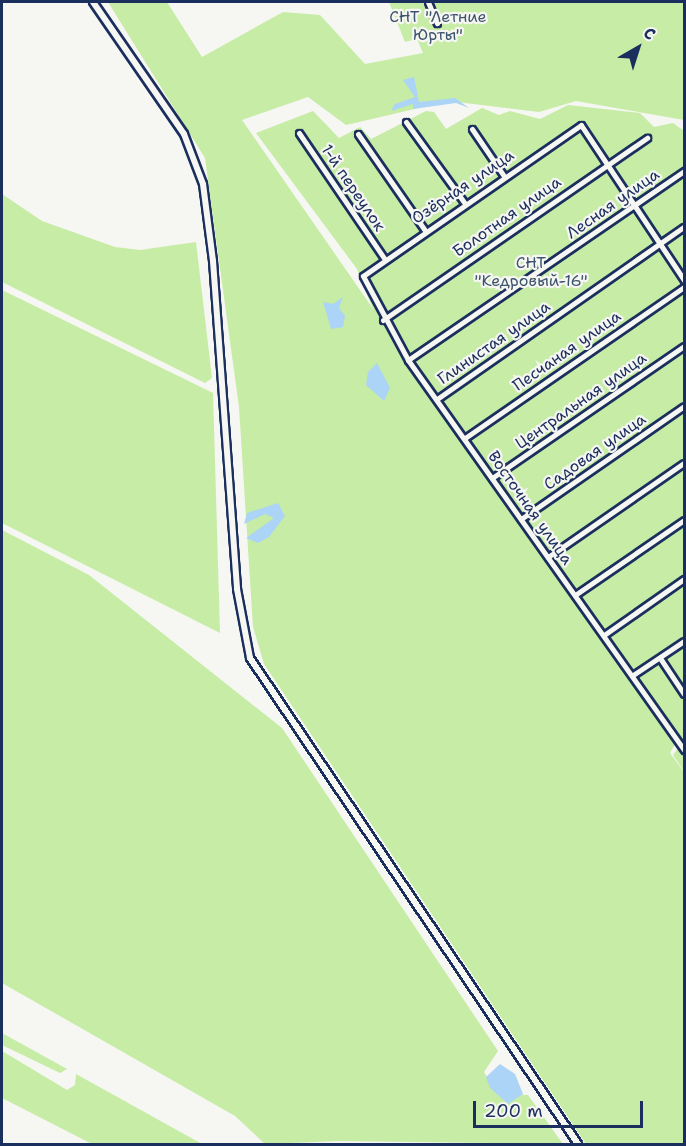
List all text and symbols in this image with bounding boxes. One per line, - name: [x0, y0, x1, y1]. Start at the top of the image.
- park label: СНТ "Летние Юрты": [389, 7, 487, 45]
- north arrow: [608, 18, 668, 78]
- text: С: [639, 22, 660, 45]
- street label: 1-й переулок: [317, 141, 389, 235]
- street label: Озёрная улица: [408, 146, 518, 228]
- street label: Лесная улица: [563, 165, 663, 243]
- street label: Болотная улица: [449, 172, 565, 262]
- park label: СНТ "Кедровый-16": [474, 253, 588, 291]
- street label: Глинистая улица: [434, 297, 554, 389]
- street label: Песчаная улица: [509, 307, 625, 395]
- street label: Центральная улица: [512, 348, 650, 454]
- street label: Садовая улица: [540, 410, 650, 494]
- street label: Восточная улица: [484, 447, 576, 569]
- scale bar: [476, 1089, 646, 1127]
- text: 200 m: [484, 1099, 543, 1123]

